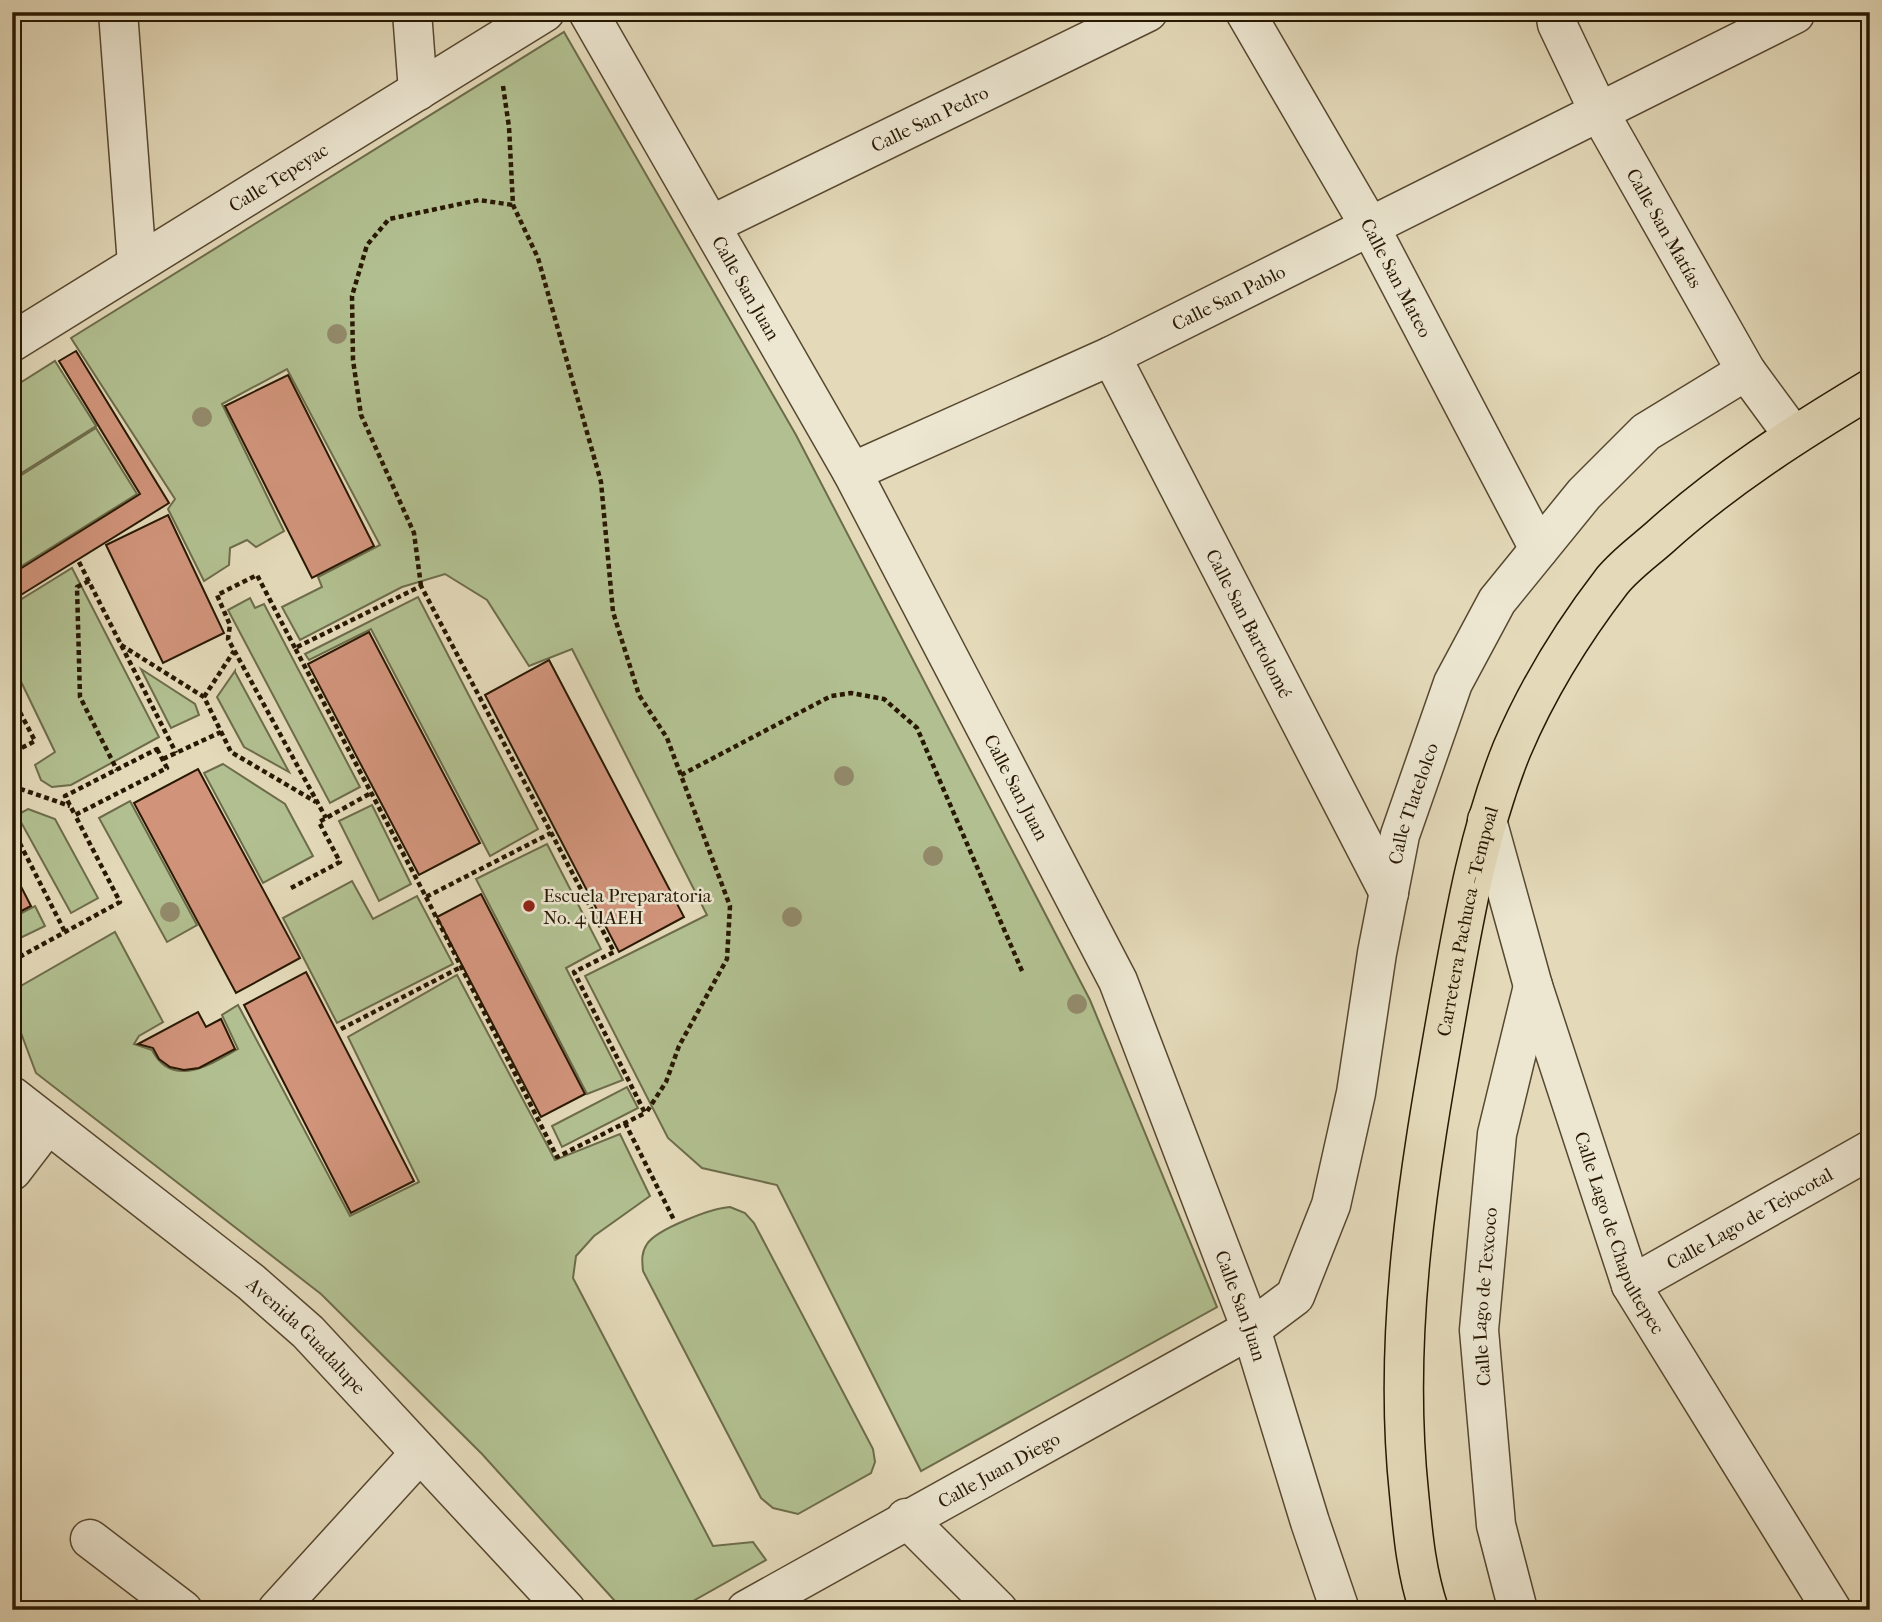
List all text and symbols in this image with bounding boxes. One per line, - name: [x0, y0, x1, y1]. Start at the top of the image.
- street label: Calle San Pedro: [868, 81, 992, 157]
- street label: Calle Tepeyac: [225, 139, 332, 217]
- street label: Calle San Matías: [1621, 165, 1706, 292]
- street label: Calle San Mateo: [1356, 215, 1436, 342]
- street label: Calle San Juan: [707, 232, 784, 344]
- street label: Calle San Pablo: [1169, 261, 1289, 336]
- street label: Calle San Bartolomé: [1201, 546, 1296, 702]
- street label: Calle San Juan: [979, 731, 1053, 844]
- street label: Calle Tlatelolco: [1385, 740, 1443, 866]
- street label: Carretera Pachuca - Tempoal: [1433, 804, 1503, 1038]
- place label: Escuela Preparatoria No. 4 UAEH: [543, 885, 712, 929]
- marker: Escuela Preparatoria No. 4 UAEH: [521, 898, 537, 914]
- street label: Calle Lago de Chapultepec: [1569, 1129, 1669, 1338]
- street label: Calle Lago de Tejocotal: [1663, 1163, 1837, 1275]
- street label: Calle Lago de Texcoco: [1469, 1206, 1502, 1387]
- street label: Calle San Juan: [1210, 1247, 1270, 1364]
- street label: Avenida Guadalupe: [241, 1273, 370, 1399]
- street label: Calle Juan Diego: [934, 1427, 1064, 1513]

